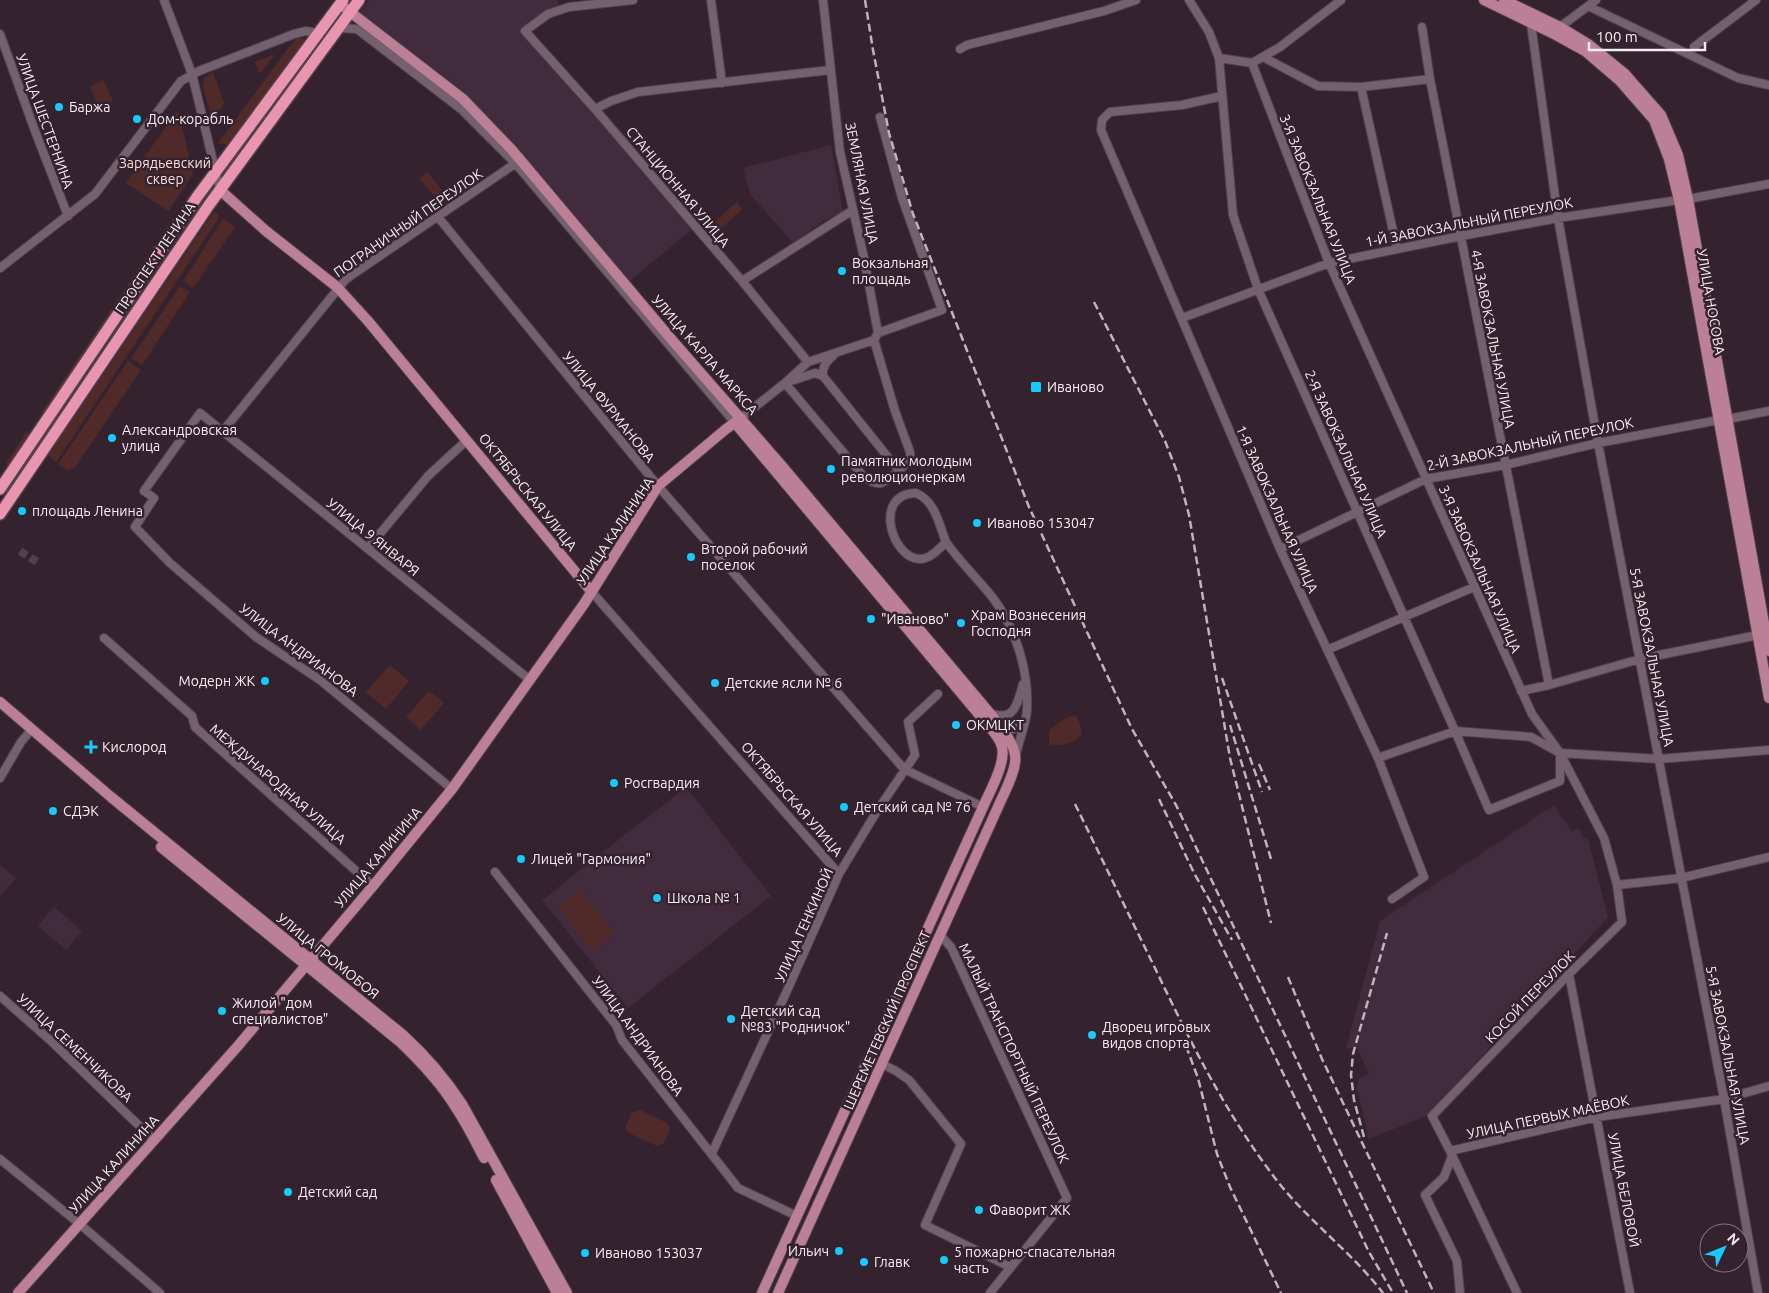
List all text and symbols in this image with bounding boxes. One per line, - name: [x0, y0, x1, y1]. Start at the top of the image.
- scale bar: [1589, 20, 1705, 52]
- text: 100 m: [1596, 28, 1638, 45]
- street label: УЛИЦА ШЕСТЕРНИНА: [13, 52, 77, 190]
- place label: Баржа: [69, 99, 110, 115]
- marker: Баржа: [53, 101, 65, 113]
- place label: Дом-корабль: [147, 111, 233, 127]
- street label: 3-Я ЗАВОКЗАЛЬНАЯ УЛИЦА: [1277, 112, 1359, 286]
- marker: Дом-корабль: [131, 113, 143, 125]
- street label: ЗЕМЛЯНАЯ УЛИЦА: [842, 121, 882, 245]
- street label: СТАНЦИОННАЯ УЛИЦА: [623, 124, 733, 250]
- park label: Зарядьевский сквер: [119, 155, 211, 187]
- street label: ПОГРАНИЧНЫЙ ПЕРЕУЛОК: [330, 164, 486, 281]
- street label: 1-Й ЗАВОКЗАЛЬНЫЙ ПЕРЕУЛОК: [1364, 193, 1574, 250]
- street label: ПРОСПЕКТ ЛЕНИНА: [112, 199, 198, 317]
- street label: 4-Я ЗАВОКЗАЛЬНАЯ УЛИЦА: [1468, 248, 1518, 430]
- street label: УЛИЦА НОСОВА: [1694, 248, 1728, 356]
- place label: Вокзальная площадь: [852, 255, 929, 287]
- marker: Вокзальная площадь: [836, 265, 848, 277]
- street label: УЛИЦА КАРЛА МАРКСА: [649, 292, 761, 418]
- street label: УЛИЦА ФУРМАНОВА: [560, 349, 658, 465]
- street label: 2-Я ЗАВОКЗАЛЬНАЯ УЛИЦА: [1302, 368, 1390, 540]
- place label: Иваново: [1047, 379, 1104, 395]
- marker: Иваново: [1029, 380, 1043, 394]
- street label: 2-Й ЗАВОКЗАЛЬНЫЙ ПЕРЕУЛОК: [1425, 413, 1635, 474]
- place label: Александровская улица: [122, 422, 237, 454]
- street label: 1-Я ЗАВОКЗАЛЬНАЯ УЛИЦА: [1233, 423, 1321, 595]
- street label: ОКТЯБРЬСКАЯ УЛИЦА: [476, 430, 580, 554]
- marker: Александровская улица: [106, 432, 118, 444]
- place label: Памятник молодым революционеркам: [841, 453, 972, 485]
- marker: Памятник молодым революционеркам: [825, 463, 837, 475]
- street label: УЛИЦА КАЛИНИНА: [573, 474, 657, 588]
- street label: 3-Я ЗАВОКЗАЛЬНАЯ УЛИЦА: [1436, 483, 1524, 655]
- street label: УЛИЦА 9 ЯНВАРЯ: [324, 495, 422, 579]
- place label: площадь Ленина: [32, 503, 143, 519]
- marker: площадь Ленина: [16, 505, 28, 517]
- place label: Иваново 153047: [987, 515, 1095, 531]
- marker: Иваново 153047: [971, 517, 983, 529]
- place label: Второй рабочий поселок: [701, 541, 808, 573]
- marker: Второй рабочий поселок: [685, 551, 697, 563]
- street label: 5-Я ЗАВОКЗАЛЬНАЯ УЛИЦА: [1627, 566, 1677, 748]
- street label: УЛИЦА АНДРИАНОВА: [237, 600, 361, 700]
- place label: Храм Вознесения Господня: [971, 607, 1086, 639]
- place label: "Иваново": [881, 611, 949, 627]
- marker: "Иваново": [865, 613, 877, 625]
- marker: Храм Вознесения Господня: [955, 617, 967, 629]
- place label: Модерн ЖК: [179, 673, 255, 689]
- marker: Модерн ЖК: [259, 675, 271, 687]
- place label: Детские ясли № 6: [725, 675, 842, 691]
- marker: Детские ясли № 6: [709, 677, 721, 689]
- place label: ОКМЦКТ: [966, 717, 1024, 733]
- marker: ОКМЦКТ: [950, 719, 962, 731]
- street label: МЕЖДУНАРОДНАЯ УЛИЦА: [207, 721, 349, 847]
- street label: ОКТЯБРЬСКАЯ УЛИЦА: [738, 738, 846, 860]
- place label: Кислород: [102, 739, 167, 755]
- marker: Кислород: [84, 740, 98, 754]
- place label: Росгвардия: [624, 775, 700, 791]
- marker: Росгвардия: [608, 777, 620, 789]
- place label: Детский сад № 76: [854, 799, 971, 815]
- marker: Детский сад № 76: [838, 801, 850, 813]
- place label: СДЭК: [63, 803, 99, 819]
- street label: УЛИЦА КАЛИНИНА: [331, 804, 425, 910]
- marker: СДЭК: [47, 805, 59, 817]
- place label: Лицей "Гармония": [531, 851, 651, 867]
- marker: Лицей "Гармония": [515, 853, 527, 865]
- street label: УЛИЦА ГЕНКИНОЙ: [771, 865, 836, 984]
- place label: Школа № 1: [667, 890, 741, 906]
- marker: Школа № 1: [651, 892, 663, 904]
- street label: УЛИЦА ГРОМОБОЯ: [274, 910, 382, 1002]
- street label: ШЕРЕМЕТЕВСКИЙ ПРОСПЕКТ: [839, 928, 934, 1112]
- street label: МАЛЫЙ ТРАНСПОРТНЫЙ ПЕРЕУЛОК: [956, 940, 1073, 1166]
- street label: КОСОЙ ПЕРЕУЛОК: [1481, 947, 1578, 1046]
- street label: 5-Я ЗАВОКЗАЛЬНАЯ УЛИЦА: [1703, 964, 1753, 1146]
- street label: УЛИЦА АНДРИАНОВА: [589, 973, 687, 1099]
- street label: УЛИЦА СЕМЕНЧИКОВА: [14, 991, 136, 1105]
- place label: Жилой "дом специалистов": [232, 995, 328, 1027]
- place label: Детский сад №83 "Родничок": [741, 1003, 850, 1035]
- marker: Жилой "дом специалистов": [216, 1005, 228, 1017]
- marker: Детский сад №83 "Родничок": [725, 1013, 737, 1025]
- place label: Дворец игровых видов спорта: [1102, 1019, 1210, 1051]
- marker: Дворец игровых видов спорта: [1086, 1029, 1098, 1041]
- street label: УЛИЦА ПЕРВЫХ МАЁВОК: [1466, 1092, 1631, 1142]
- street label: УЛИЦА КАЛИНИНА: [66, 1112, 162, 1216]
- street label: УЛИЦА БЕЛОВОЙ: [1605, 1131, 1644, 1249]
- place label: Детский сад: [298, 1184, 377, 1200]
- marker: Детский сад: [282, 1186, 294, 1198]
- place label: Фаворит ЖК: [989, 1202, 1071, 1218]
- marker: Фаворит ЖК: [973, 1204, 985, 1216]
- north arrow: [1699, 1223, 1749, 1273]
- text: N: [1724, 1230, 1743, 1248]
- place label: Ильич: [788, 1243, 829, 1259]
- place label: 5 пожарно-спасательная часть: [954, 1244, 1115, 1276]
- place label: Иваново 153037: [595, 1245, 703, 1261]
- marker: Ильич: [833, 1245, 845, 1257]
- marker: Иваново 153037: [579, 1247, 591, 1259]
- place label: Главк: [874, 1254, 910, 1270]
- marker: 5 пожарно-спасательная часть: [938, 1254, 950, 1266]
- marker: Главк: [858, 1256, 870, 1268]

